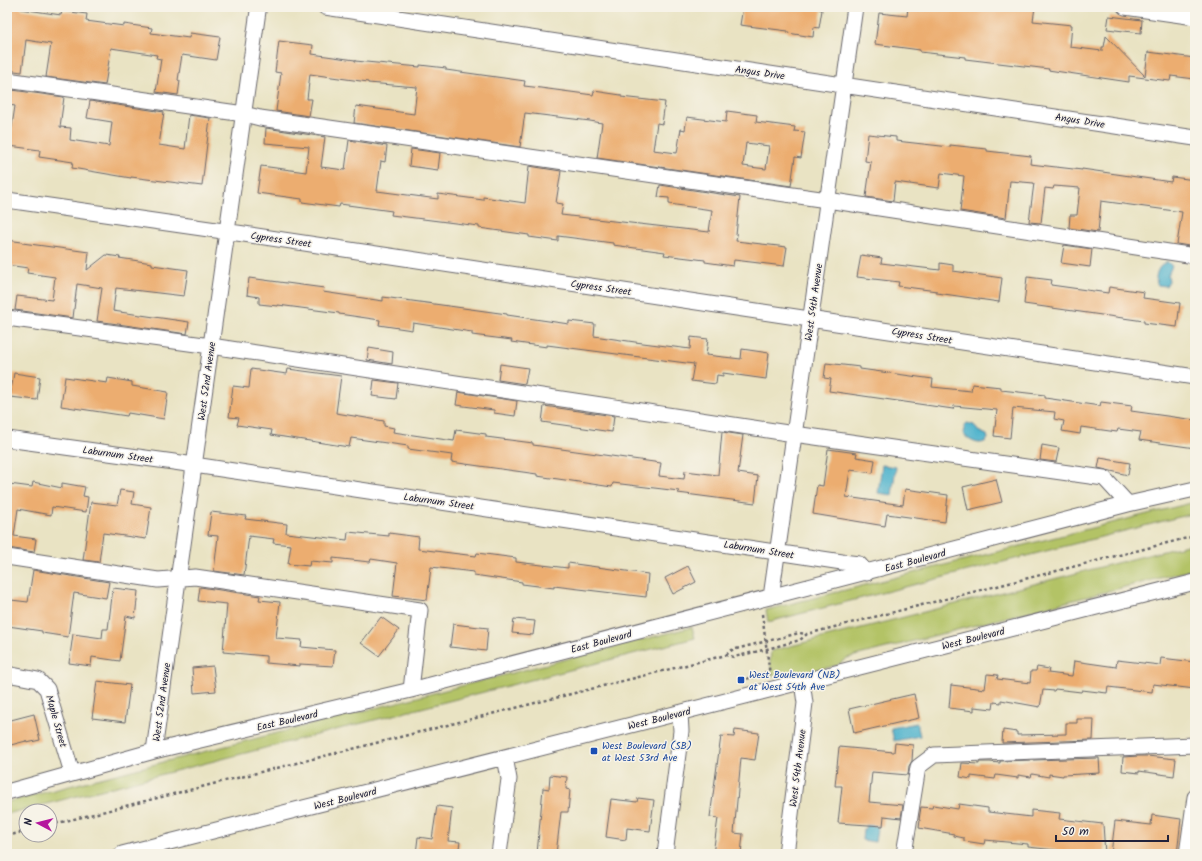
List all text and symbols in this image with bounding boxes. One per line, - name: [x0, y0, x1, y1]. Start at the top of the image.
- street label: Angus Drive: [734, 62, 786, 84]
- street label: Angus Drive: [1054, 109, 1106, 133]
- street label: Cypress Street: [249, 228, 312, 252]
- street label: West 54th Avenue: [801, 262, 827, 342]
- street label: Cypress Street: [569, 276, 632, 300]
- street label: Cypress Street: [890, 323, 953, 349]
- street label: West 52nd Avenue: [194, 340, 221, 422]
- street label: Laburnum Street: [82, 442, 154, 468]
- street label: Laburnum Street: [403, 489, 475, 515]
- street label: Laburnum Street: [723, 537, 795, 563]
- street label: East Boulevard: [883, 545, 949, 577]
- street label: West Boulevard: [940, 623, 1007, 655]
- street label: East Boulevard: [569, 626, 635, 658]
- street label: West 52nd Avenue: [149, 661, 176, 743]
- place label: West Boulevard (NB) at West 54th Ave: [749, 667, 840, 695]
- marker: West Boulevard (NB) at West 54th Ave: [736, 675, 746, 685]
- street label: Maple Street: [41, 693, 71, 749]
- street label: West Boulevard: [626, 703, 693, 735]
- street label: East Boulevard: [255, 706, 320, 736]
- street label: West 54th Avenue: [785, 728, 811, 808]
- place label: West Boulevard (SB) at West 53rd Ave: [602, 738, 692, 766]
- marker: West Boulevard (SB) at West 53rd Ave: [589, 746, 599, 756]
- street label: West Boulevard: [312, 783, 379, 815]
- north arrow: [18, 803, 58, 843]
- text: N: [20, 817, 38, 826]
- scale bar: [1056, 817, 1168, 843]
- text: 50 m: [1062, 822, 1089, 841]

